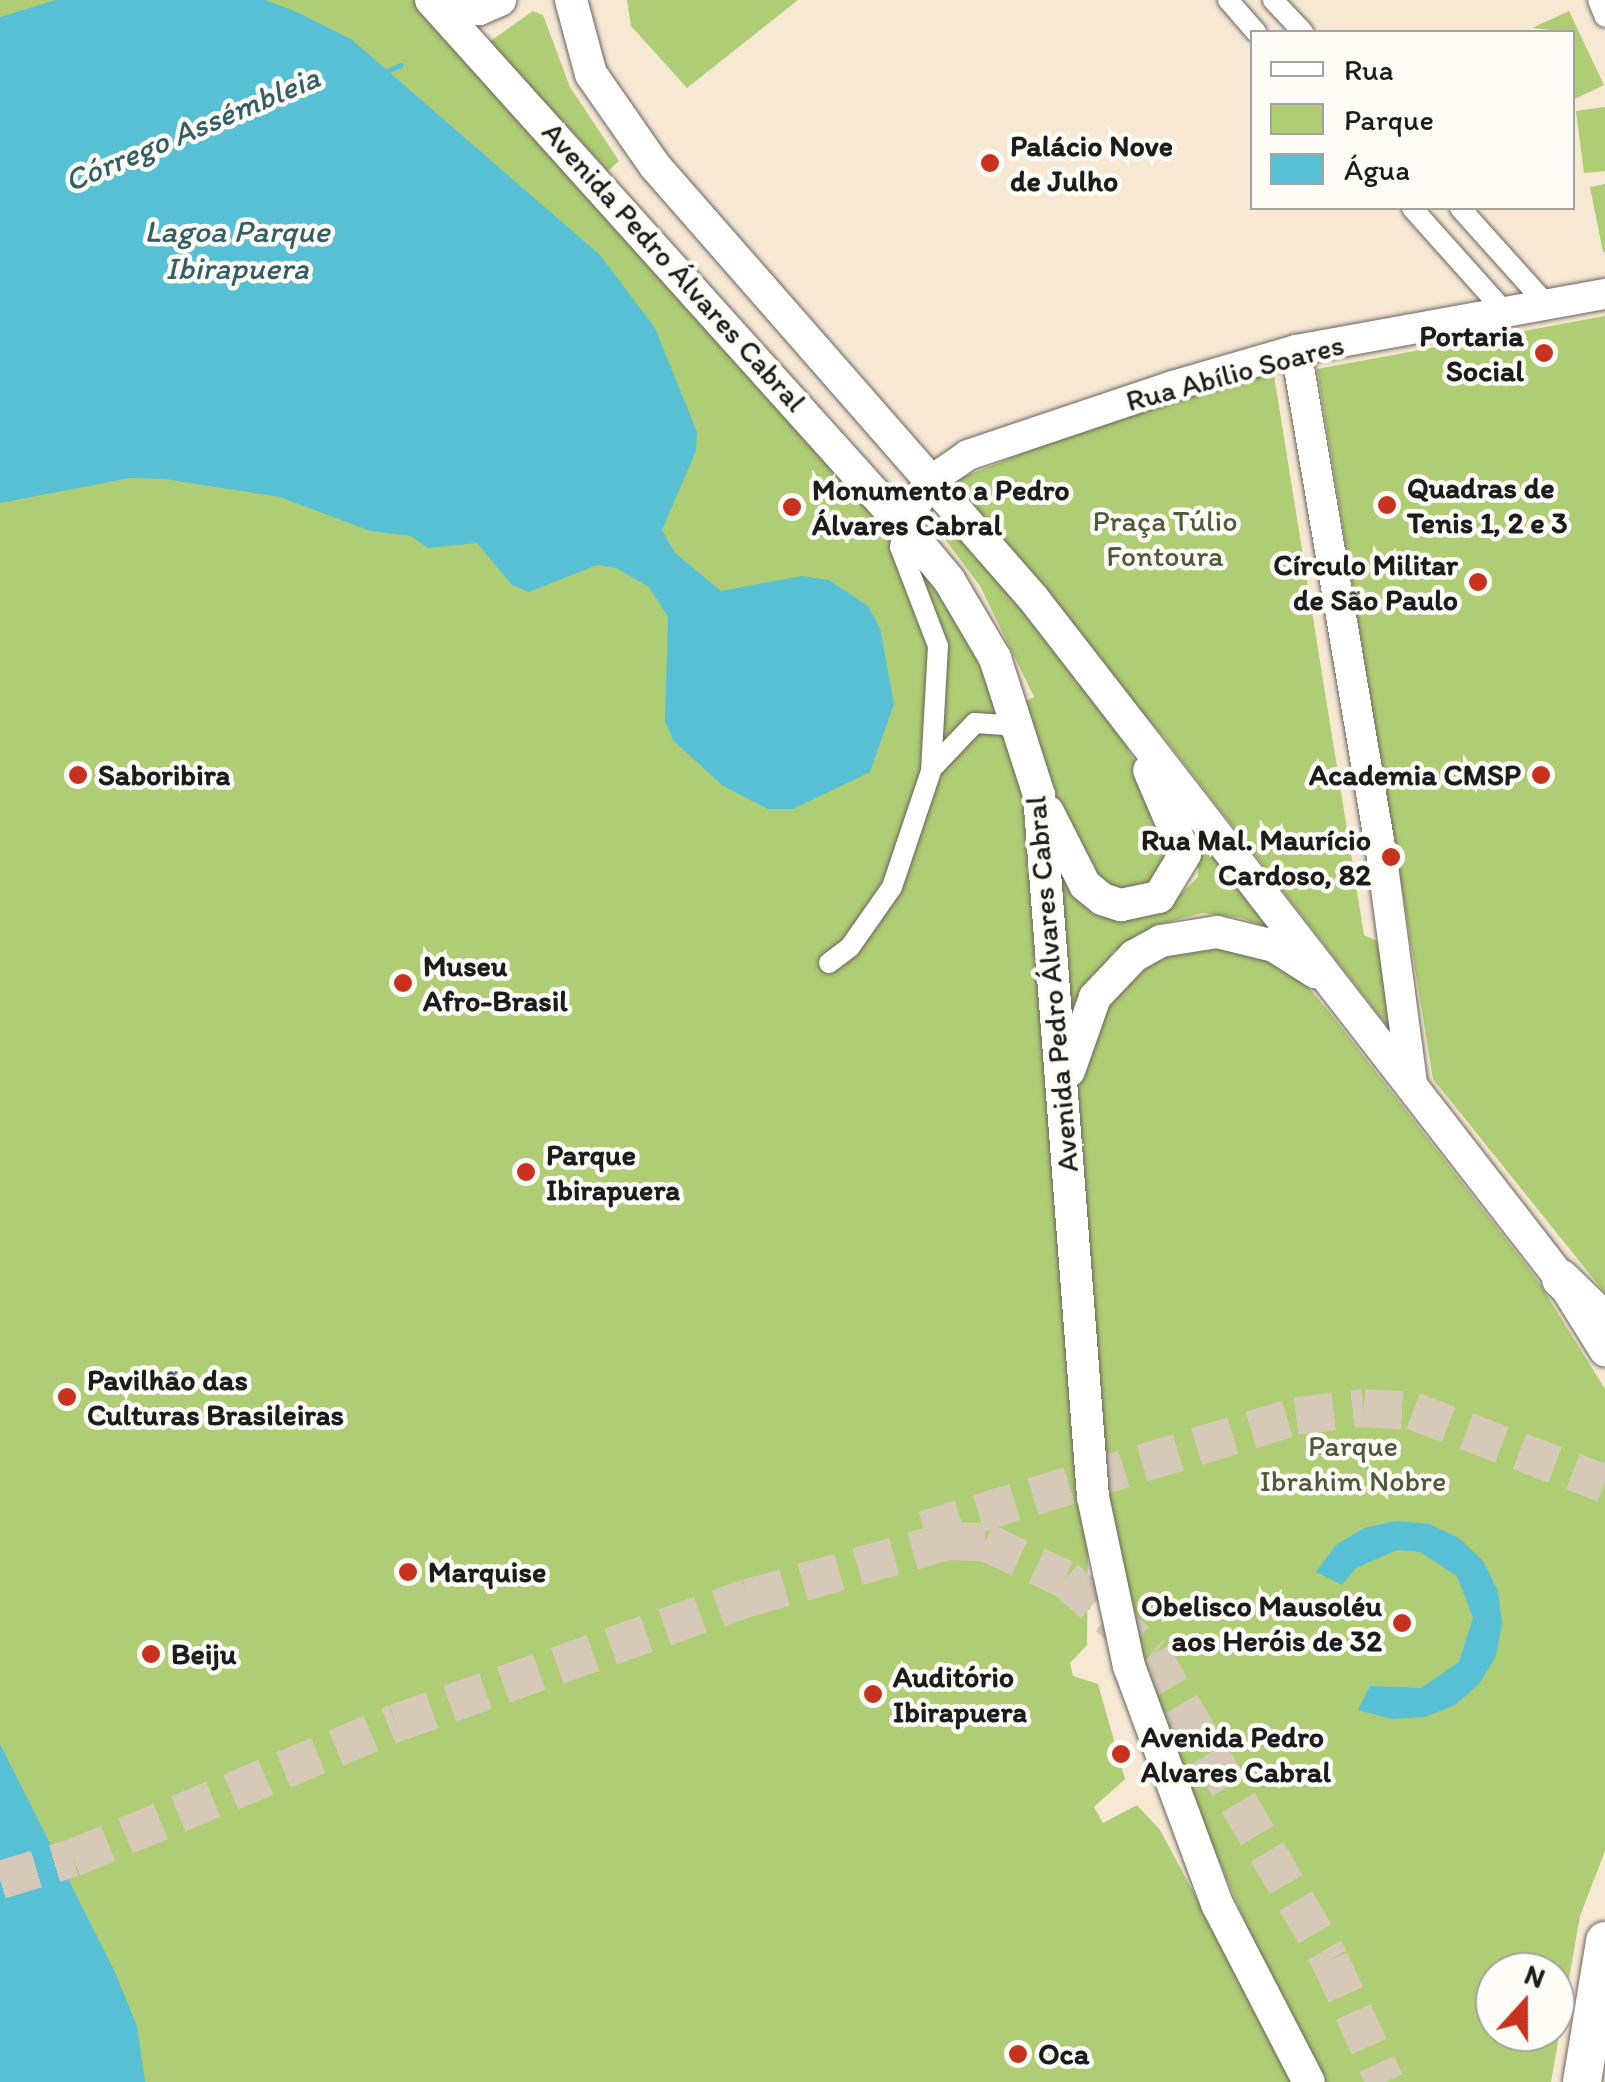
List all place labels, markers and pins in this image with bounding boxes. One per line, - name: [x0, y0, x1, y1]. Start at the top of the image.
- place label: Palácio Nove de Julho: [1010, 128, 1173, 198]
- marker: Palácio Nove de Julho: [979, 152, 1001, 174]
- place label: Portaria Social: [1419, 318, 1524, 388]
- marker: Portaria Social: [1533, 342, 1555, 364]
- place label: Quadras de Tenis 1, 2 e 3: [1407, 470, 1568, 540]
- place label: Monumento a Pedro Álvares Cabral: [812, 472, 1069, 542]
- marker: Quadras de Tenis 1, 2 e 3: [1376, 494, 1398, 516]
- marker: Monumento a Pedro Álvares Cabral: [781, 496, 803, 518]
- place label: Círculo Militar de São Paulo: [1272, 547, 1458, 618]
- marker: Círculo Militar de São Paulo: [1467, 571, 1489, 593]
- place label: Saboribira: [98, 757, 230, 793]
- place label: Academia CMSP: [1309, 757, 1521, 793]
- marker: Saboribira: [67, 764, 89, 786]
- marker: Academia CMSP: [1530, 764, 1552, 786]
- place label: Rua Mal. Maurício Cardoso, 82: [1141, 822, 1371, 892]
- marker: Rua Mal. Maurício Cardoso, 82: [1380, 846, 1402, 868]
- place label: Museu Afro-Brasil: [423, 948, 568, 1018]
- marker: Museu Afro-Brasil: [392, 972, 414, 994]
- place label: Parque Ibirapuera: [546, 1137, 680, 1208]
- marker: Parque Ibirapuera: [515, 1161, 537, 1183]
- place label: Pavilhão das Culturas Brasileiras: [87, 1362, 345, 1432]
- marker: Pavilhão das Culturas Brasileiras: [56, 1386, 78, 1408]
- place label: Marquise: [428, 1554, 546, 1590]
- marker: Marquise: [397, 1561, 419, 1583]
- place label: Obelisco Mausoléu aos Heróis de 32: [1141, 1588, 1382, 1658]
- marker: Obelisco Mausoléu aos Heróis de 32: [1391, 1612, 1413, 1634]
- place label: Beiju: [171, 1636, 236, 1672]
- marker: Beiju: [140, 1643, 162, 1665]
- place label: Auditório Ibirapuera: [893, 1659, 1027, 1730]
- marker: Auditório Ibirapuera: [862, 1683, 884, 1705]
- place label: Avenida Pedro Alvares Cabral: [1141, 1719, 1330, 1790]
- marker: Avenida Pedro Alvares Cabral: [1110, 1743, 1132, 1765]
- place label: Oca: [1038, 2036, 1089, 2072]
- marker: Oca: [1007, 2043, 1029, 2065]

